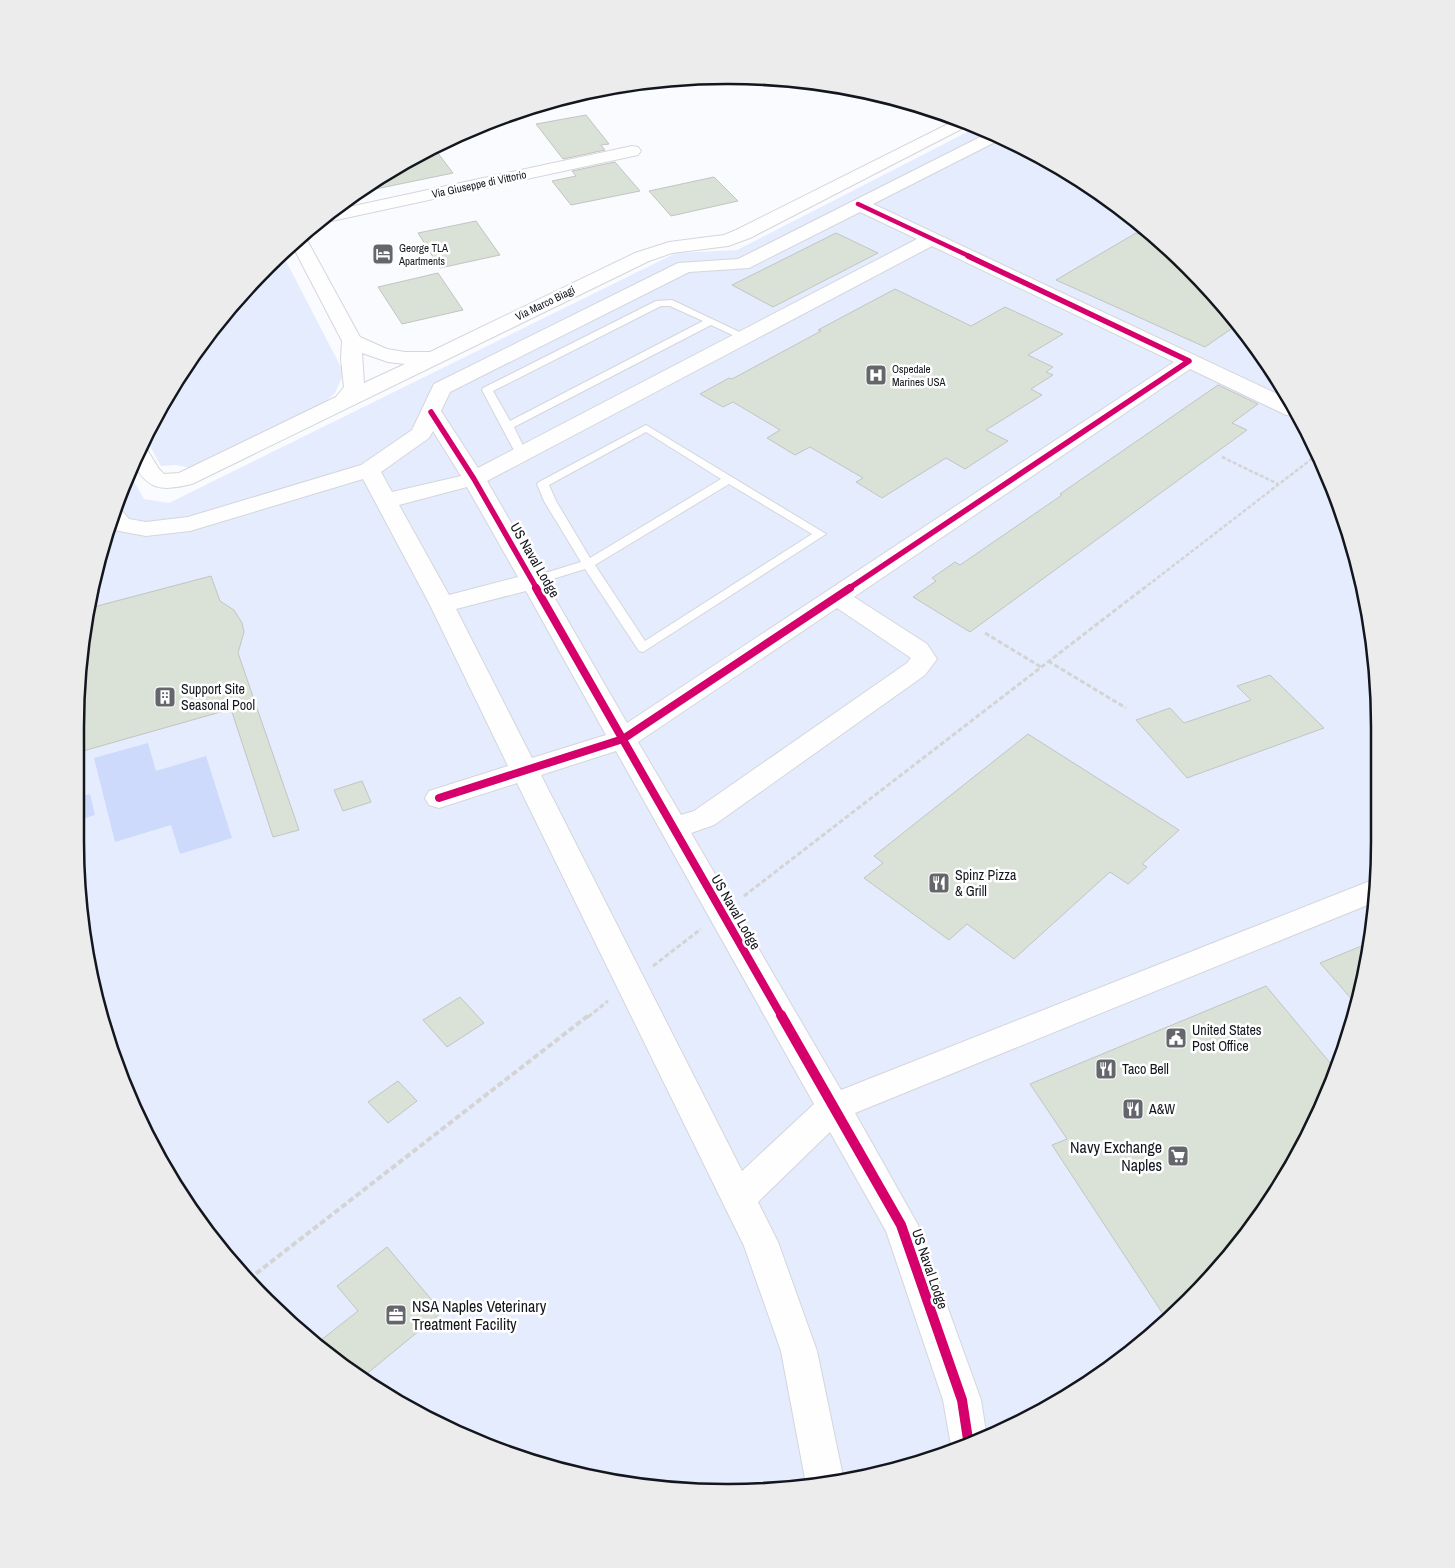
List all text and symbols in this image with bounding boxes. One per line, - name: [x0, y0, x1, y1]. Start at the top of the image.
- street label: Via Giuseppe di Vittorio: [430, 167, 528, 201]
- place label: George TLA Apartments: [398, 241, 449, 268]
- hotel icon: George TLA Apartments: [371, 242, 395, 266]
- street label: Via Marco Biagi: [513, 283, 577, 323]
- place label: Ospedale Marines USA: [892, 362, 947, 389]
- hospital icon: Ospedale Marines USA: [864, 363, 888, 387]
- street label: US Naval Lodge: [506, 519, 564, 601]
- place label: Support Site Seasonal Pool: [181, 680, 255, 714]
- building icon: Support Site Seasonal Pool: [153, 685, 177, 709]
- place label: Spinz Pizza & Grill: [955, 866, 1017, 900]
- street label: US Naval Lodge: [707, 871, 765, 953]
- restaurant icon: Spinz Pizza & Grill: [927, 871, 951, 895]
- place label: United States Post Office: [1192, 1021, 1262, 1055]
- public building icon: United States Post Office: [1164, 1026, 1188, 1050]
- restaurant icon: Taco Bell: [1094, 1057, 1118, 1081]
- place label: Taco Bell: [1122, 1060, 1169, 1078]
- restaurant icon: A&W: [1121, 1097, 1145, 1121]
- place label: A&W: [1148, 1100, 1175, 1118]
- place label: Navy Exchange Naples: [1070, 1136, 1162, 1176]
- supermarket icon: Navy Exchange Naples: [1166, 1144, 1190, 1168]
- street label: US Naval Lodge: [908, 1227, 952, 1311]
- place label: NSA Naples Veterinary Treatment Facility: [412, 1295, 547, 1335]
- office icon: NSA Naples Veterinary Treatment Facility: [384, 1303, 408, 1327]

